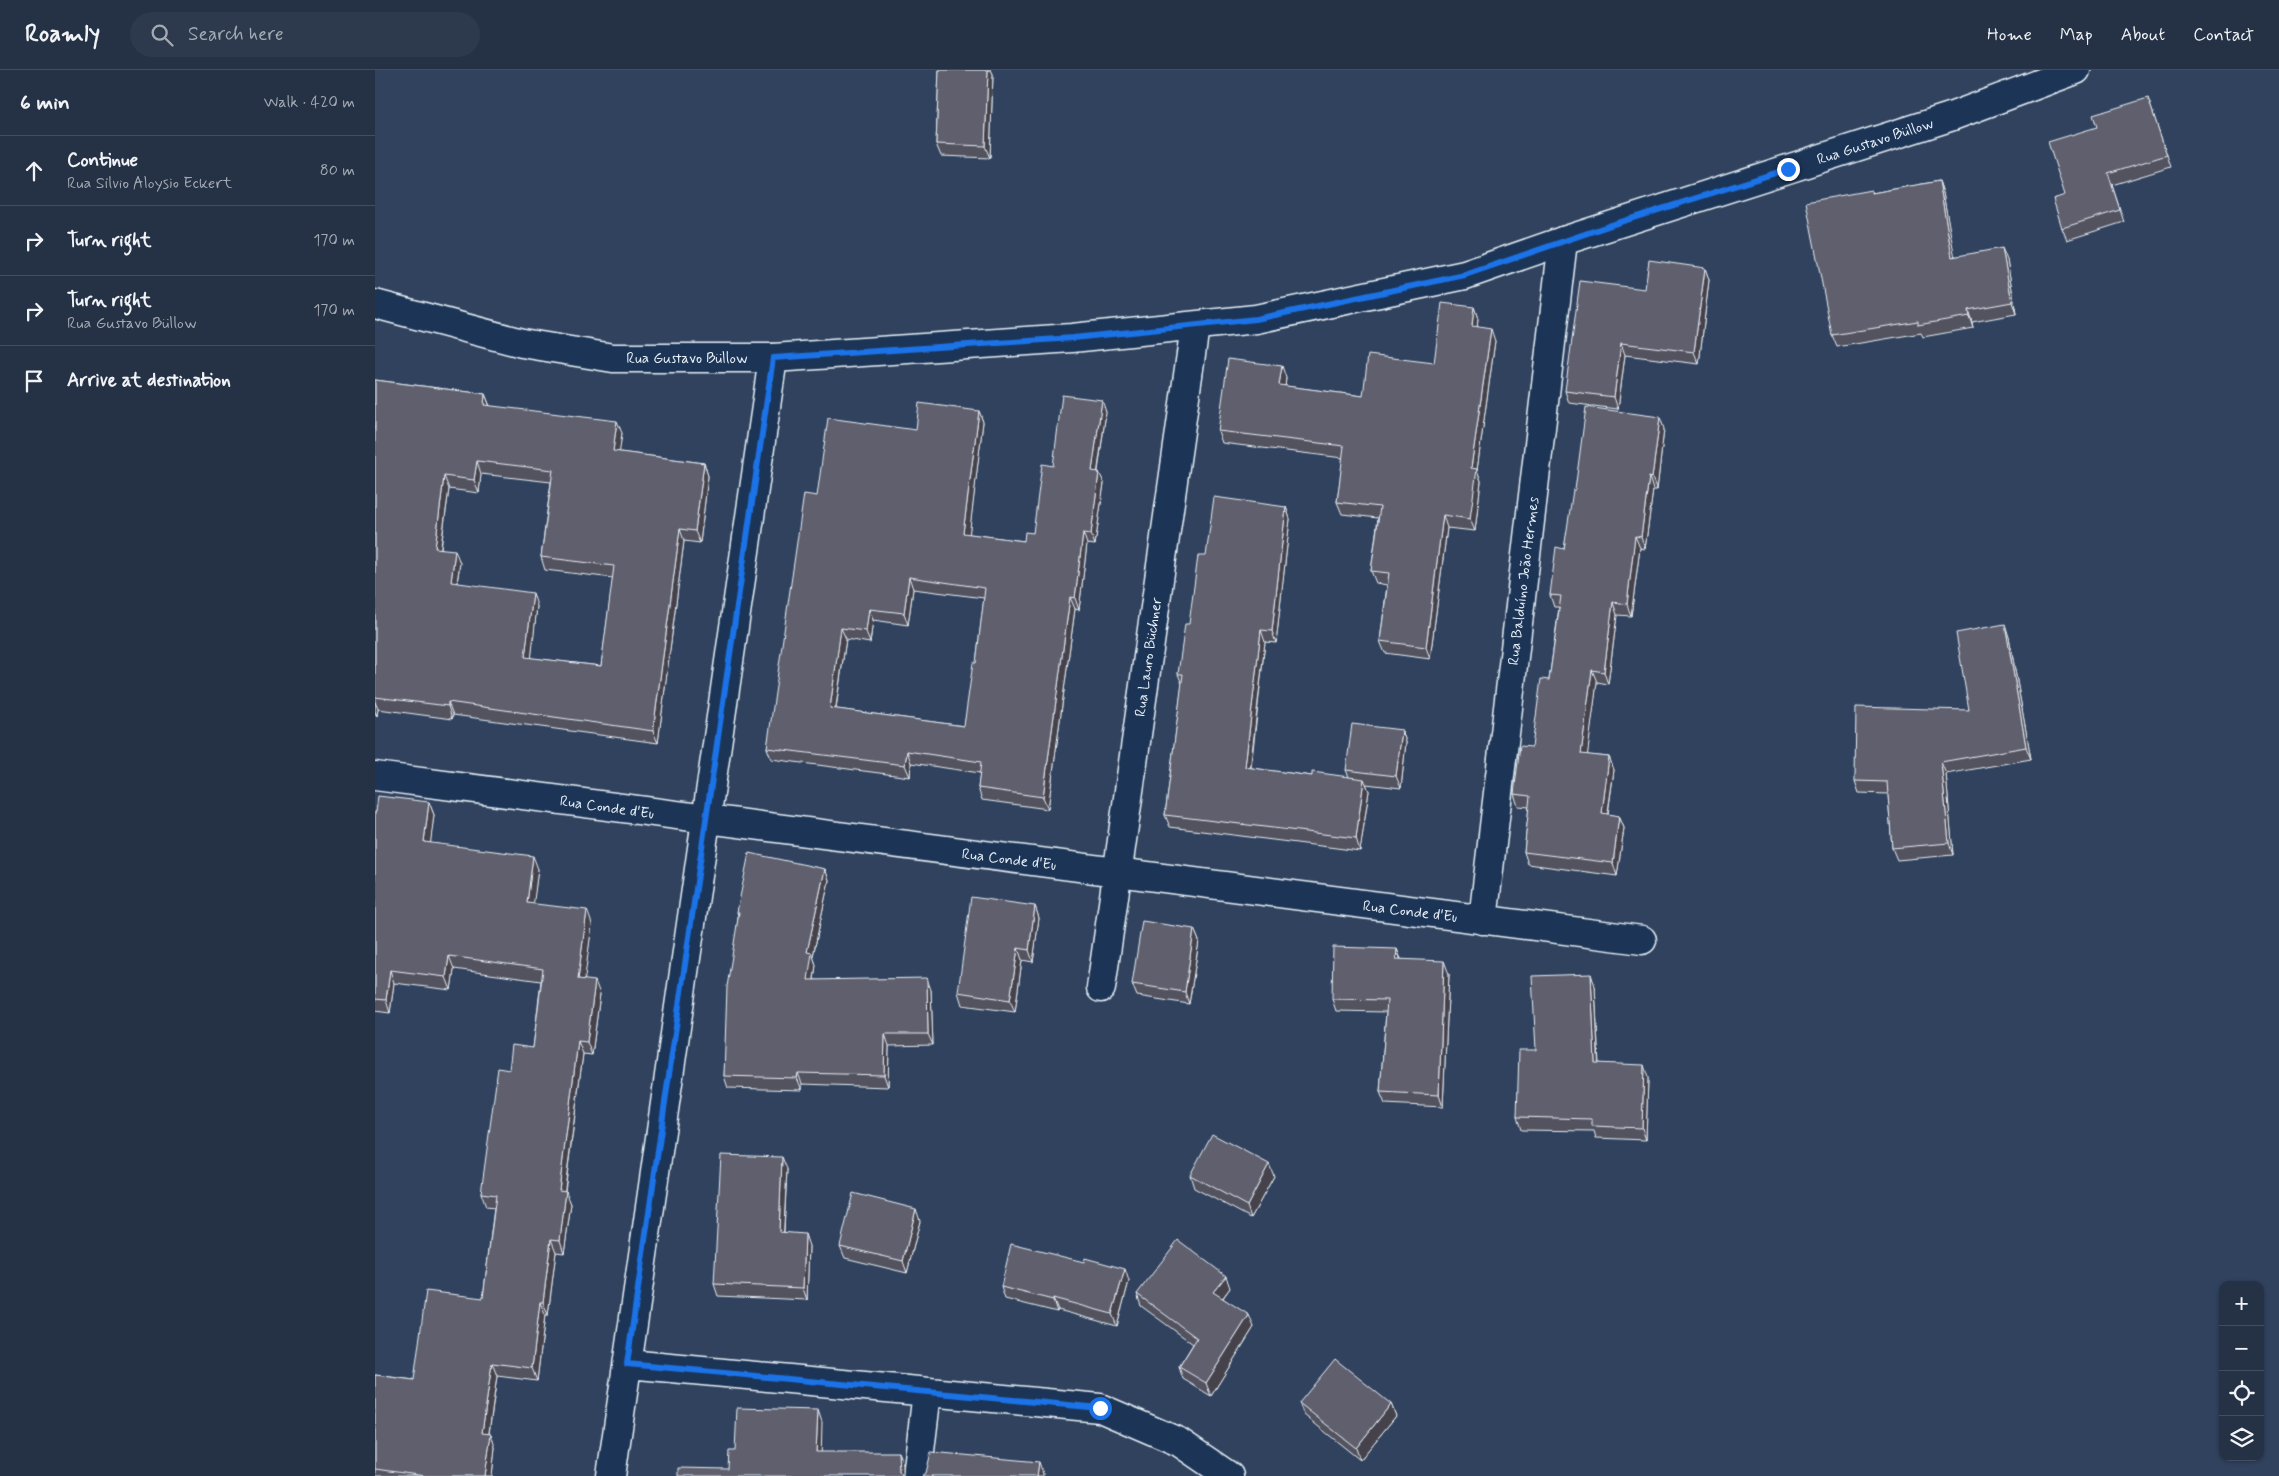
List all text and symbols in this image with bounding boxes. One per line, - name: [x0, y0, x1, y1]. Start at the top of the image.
- search box: [130, 12, 480, 57]
- text: Roamly: [25, 19, 100, 50]
- icon: search: [148, 21, 176, 49]
- text: Search here: [188, 22, 284, 47]
- text: Home: [1987, 23, 2032, 47]
- text: Map: [2060, 23, 2093, 47]
- text: About: [2121, 23, 2165, 47]
- text: Contact: [2193, 23, 2254, 47]
- text: 6 min: [20, 89, 70, 117]
- text: Walk · 420 m: [264, 92, 355, 113]
- street label: Rua Gustavo Büllow: [1814, 114, 1936, 170]
- text: Continue: [67, 148, 138, 173]
- icon: ahead: [20, 157, 48, 185]
- route end: [1777, 158, 1800, 181]
- text: 80 m: [320, 160, 355, 181]
- text: Rua Silvio Aloysio Eckert: [67, 173, 232, 194]
- icon: right: [20, 227, 48, 255]
- text: Turn right: [67, 228, 151, 253]
- text: 170 m: [313, 230, 355, 251]
- text: Turn right: [67, 288, 151, 313]
- icon: right: [20, 297, 48, 325]
- text: 170 m: [313, 300, 355, 321]
- text: Rua Gustavo Büllow: [67, 313, 197, 334]
- street label: Rua Gustavo Büllow: [626, 349, 748, 369]
- icon: arrive: [20, 367, 48, 395]
- text: Arrive at destination: [67, 368, 231, 393]
- street label: Rua Balduíno João Hermes: [1504, 495, 1544, 666]
- street label: Rua Lauro Büchner: [1131, 596, 1167, 718]
- street label: Rua Conde d'Eu: [558, 791, 655, 825]
- street label: Rua Conde d'Eu: [960, 844, 1057, 876]
- street label: Rua Conde d'Eu: [1361, 896, 1458, 928]
- map controls: [2219, 1281, 2264, 1461]
- button: +: [2219, 1281, 2264, 1326]
- button: −: [2219, 1326, 2264, 1371]
- button: locate: [2219, 1371, 2264, 1416]
- route start: [1089, 1397, 1112, 1420]
- button: layers: [2219, 1416, 2264, 1461]

